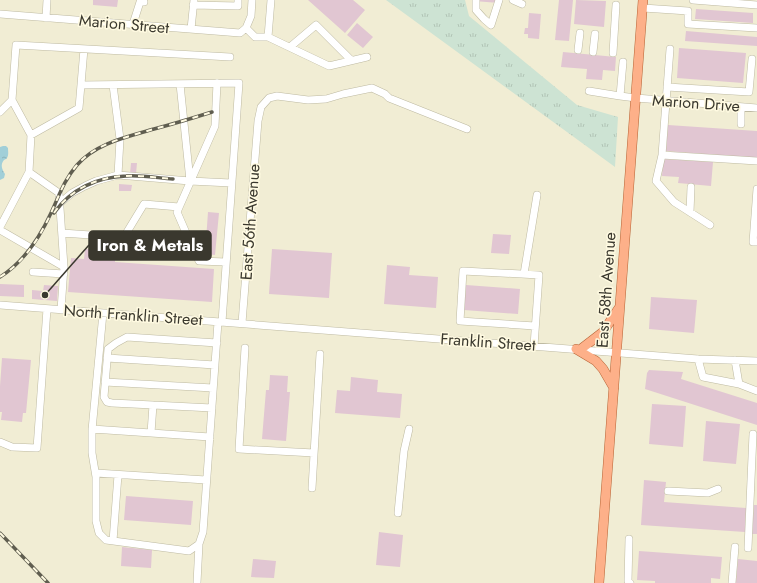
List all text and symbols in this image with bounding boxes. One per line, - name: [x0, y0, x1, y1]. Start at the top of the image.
- street label: Marion Street: [78, 9, 170, 39]
- street label: Marion Drive: [651, 88, 741, 118]
- street label: East 56th Avenue: [234, 163, 266, 281]
- callout: Iron & Metals: [89, 231, 211, 260]
- street label: East 58th Avenue: [590, 231, 622, 349]
- text: Iron & Metals: [97, 233, 204, 257]
- street label: North Franklin Street: [63, 299, 203, 331]
- street label: Franklin Street: [440, 327, 537, 357]

